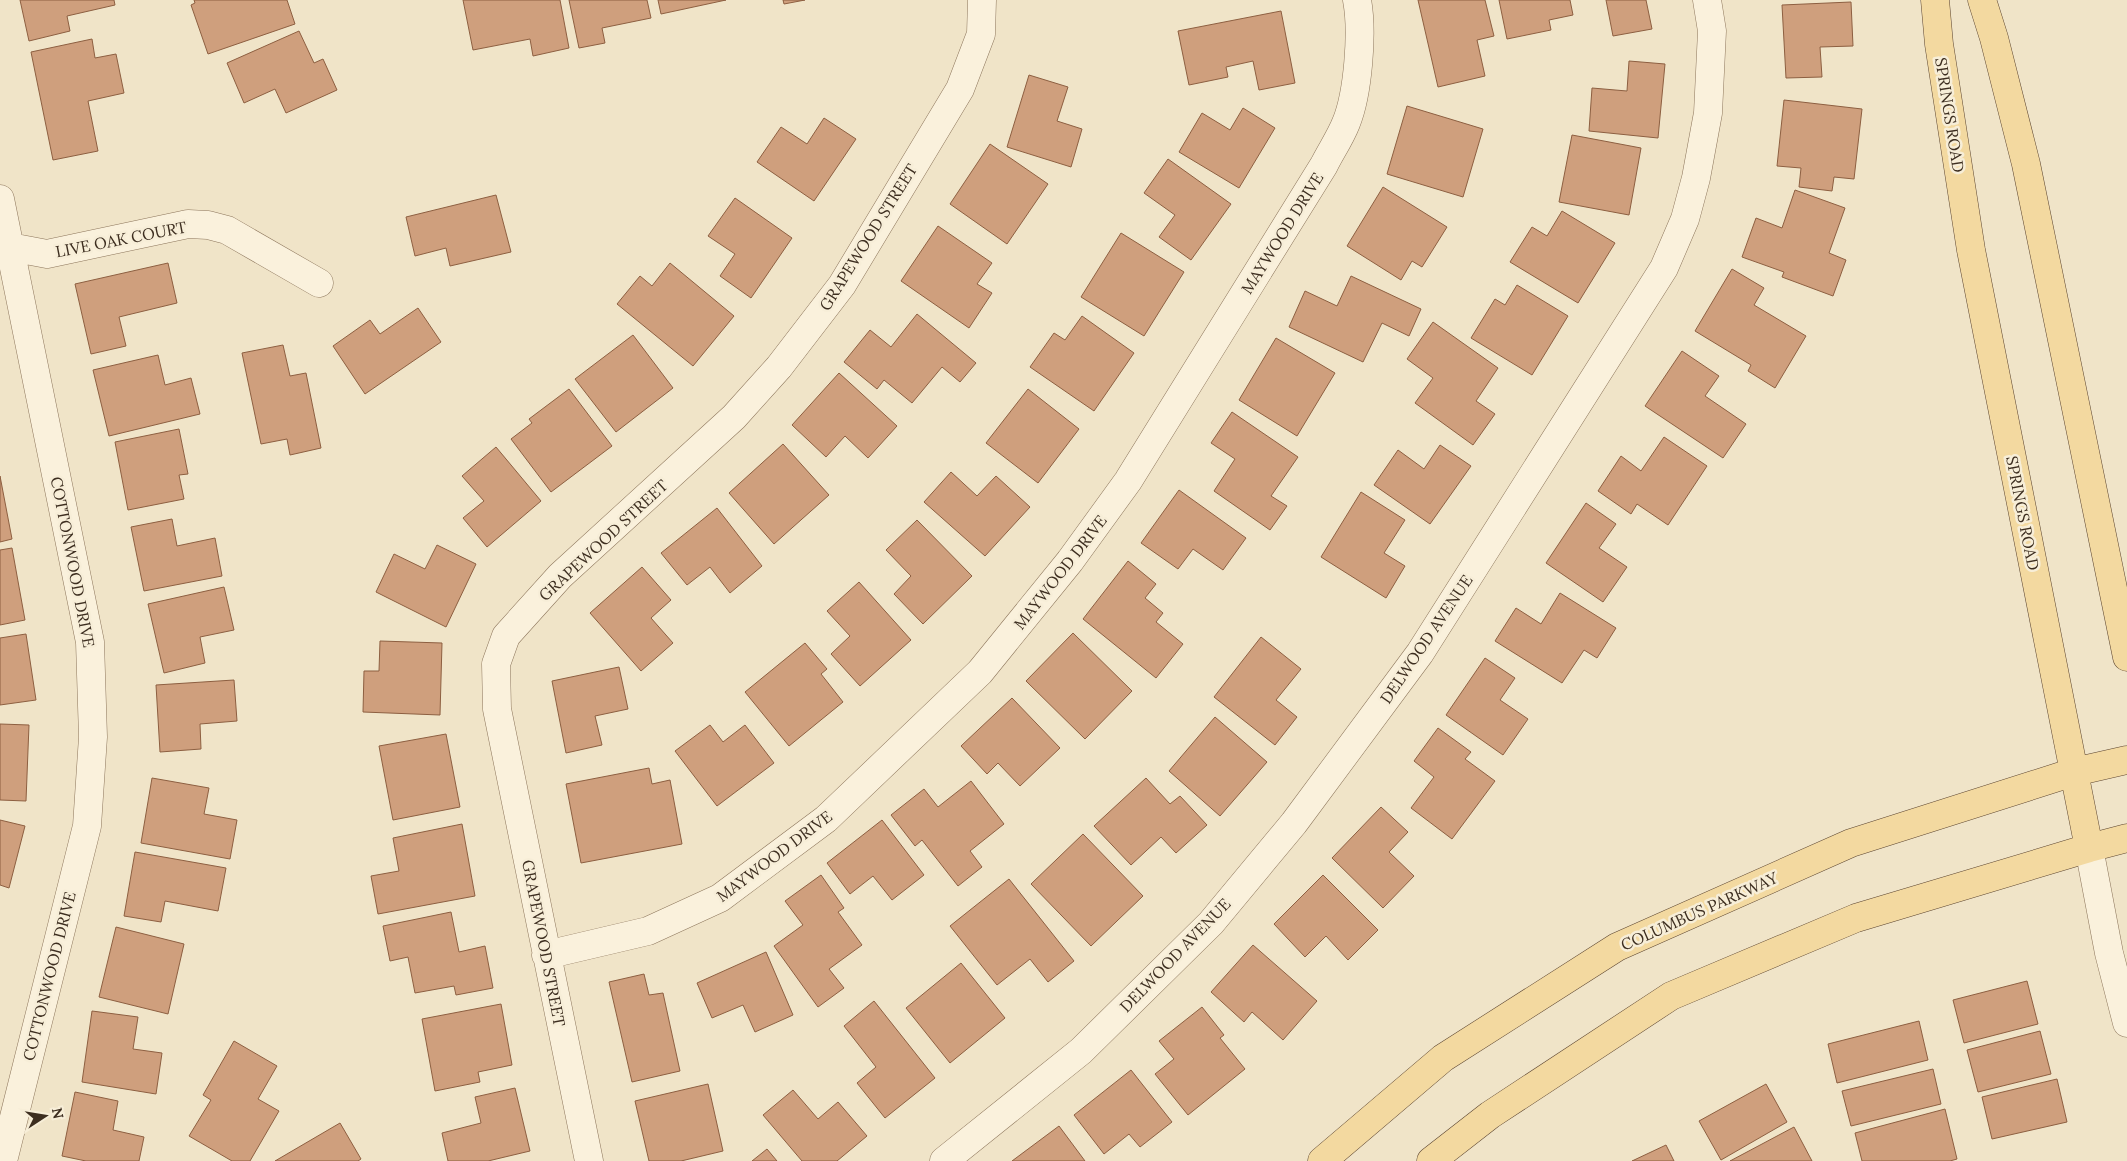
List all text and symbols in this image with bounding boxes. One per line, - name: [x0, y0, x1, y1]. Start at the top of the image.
- street label: SPRINGS ROAD: [1931, 56, 1969, 174]
- street label: GRAPEWOOD STREET: [815, 160, 921, 314]
- street label: MAYWOOD DRIVE: [1237, 168, 1327, 297]
- street label: LIVE OAK COURT: [54, 216, 188, 262]
- street label: SPRINGS ROAD: [2002, 454, 2044, 572]
- street label: COTTONWOOD DRIVE: [47, 475, 99, 649]
- street label: GRAPEWOOD STREET: [534, 475, 672, 605]
- street label: MAYWOOD DRIVE: [1009, 511, 1111, 633]
- street label: DELWOOD AVENUE: [1375, 571, 1477, 707]
- street label: MAYWOOD DRIVE: [712, 806, 836, 906]
- street label: GRAPEWOOD STREET: [518, 858, 570, 1028]
- street label: COLUMBUS PARKWAY: [1617, 867, 1781, 955]
- street label: COTTONWOOD DRIVE: [18, 889, 80, 1063]
- street label: DELWOOD AVENUE: [1115, 894, 1235, 1016]
- north arrow: [20, 1091, 70, 1141]
- text: N: [48, 1106, 68, 1121]

